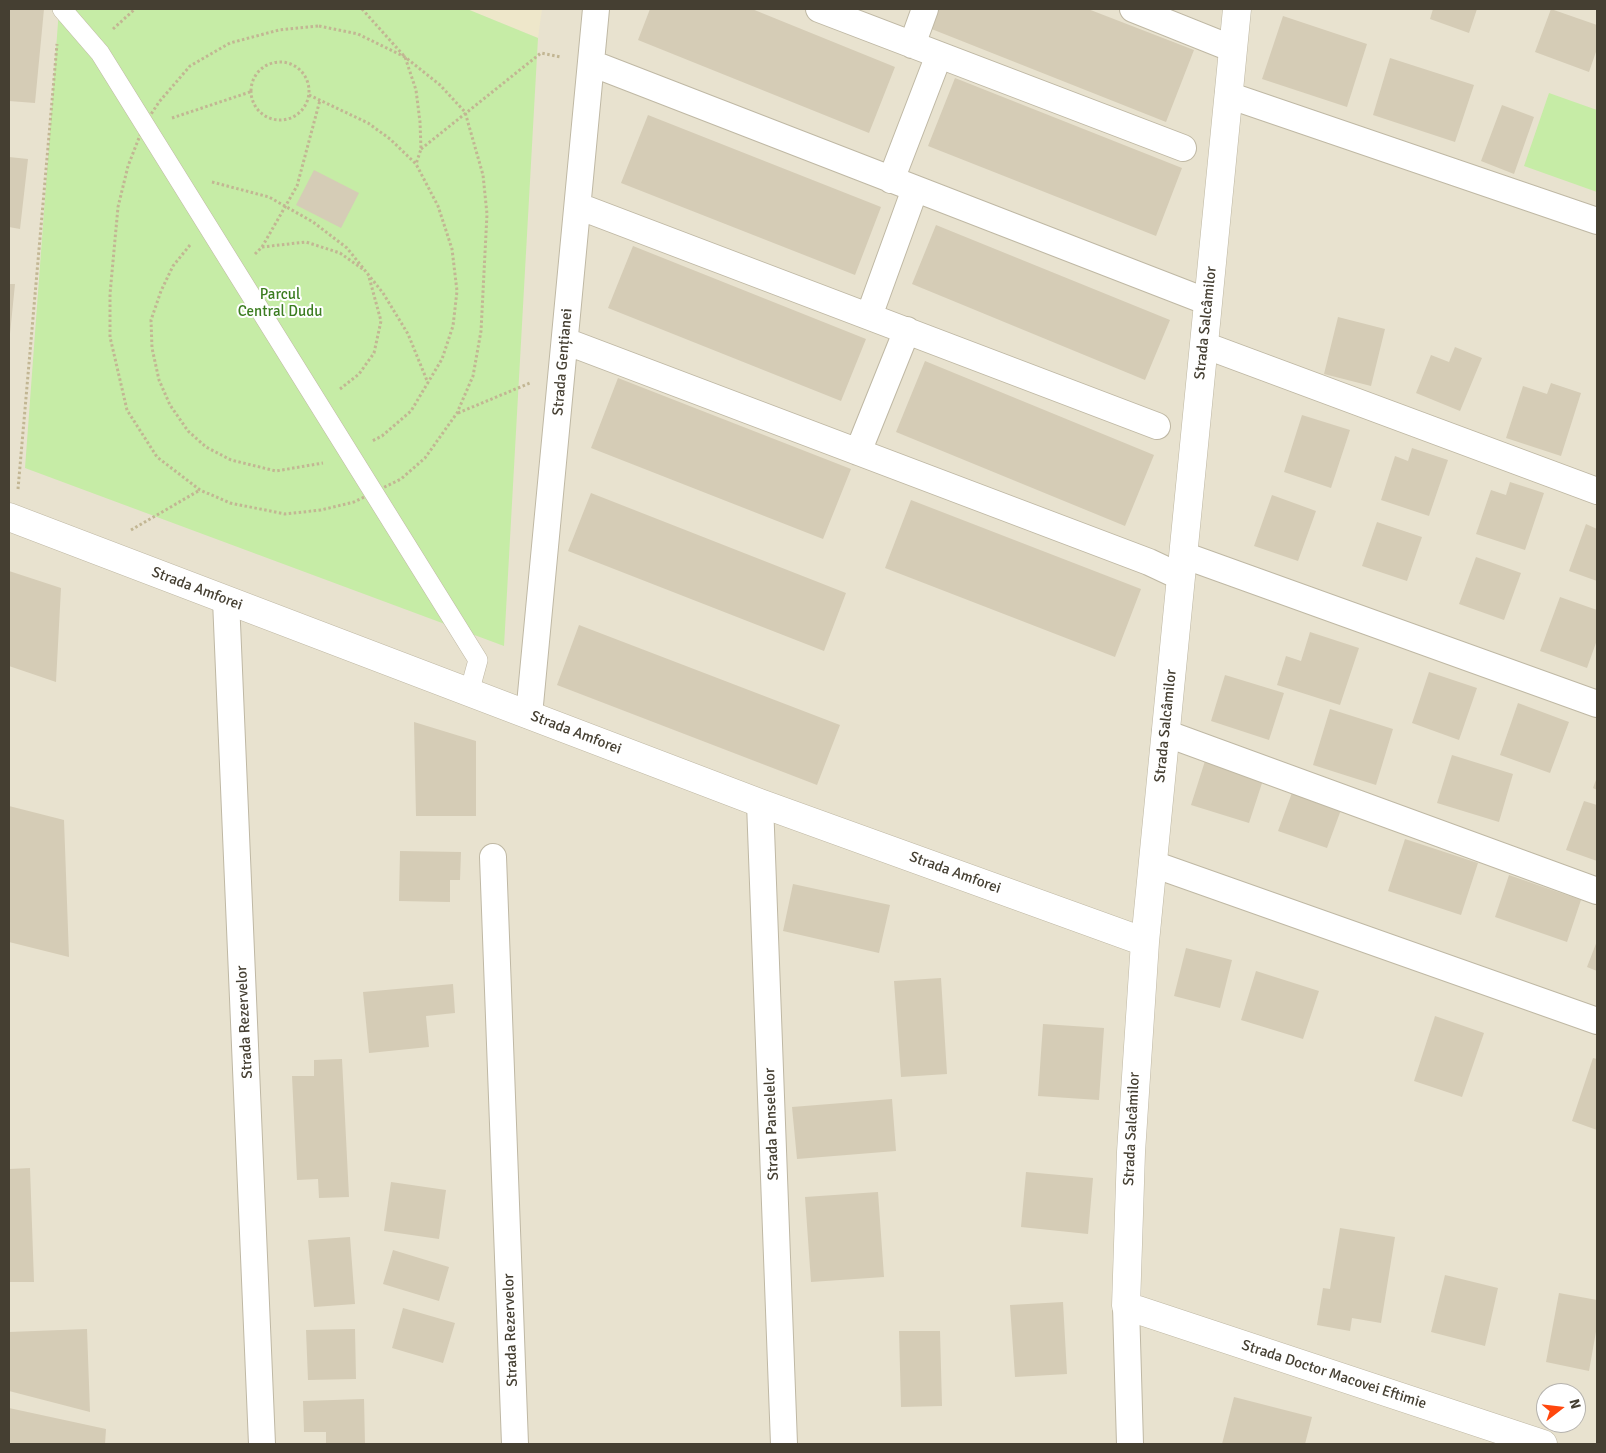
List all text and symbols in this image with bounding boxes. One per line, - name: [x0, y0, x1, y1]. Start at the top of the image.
- street label: Strada Salcâmilor: [1191, 265, 1221, 381]
- park label: Parcul Central Dudu: [238, 286, 322, 321]
- street label: Strada Gențianei: [549, 308, 577, 416]
- street label: Strada Amforei: [149, 563, 245, 615]
- street label: Strada Salcâmilor: [1151, 668, 1181, 784]
- street label: Strada Amforei: [528, 707, 624, 759]
- street label: Strada Amforei: [907, 848, 1003, 898]
- street label: Strada Rezervelor: [233, 965, 257, 1079]
- street label: Strada Panselelor: [761, 1067, 783, 1181]
- street label: Strada Salcâmilor: [1120, 1072, 1144, 1186]
- street label: Strada Rezervelor: [500, 1273, 522, 1387]
- street label: Strada Doctor Macovei Eftimie: [1239, 1337, 1429, 1413]
- north arrow: [1536, 1383, 1586, 1433]
- text: N: [1565, 1397, 1584, 1411]

